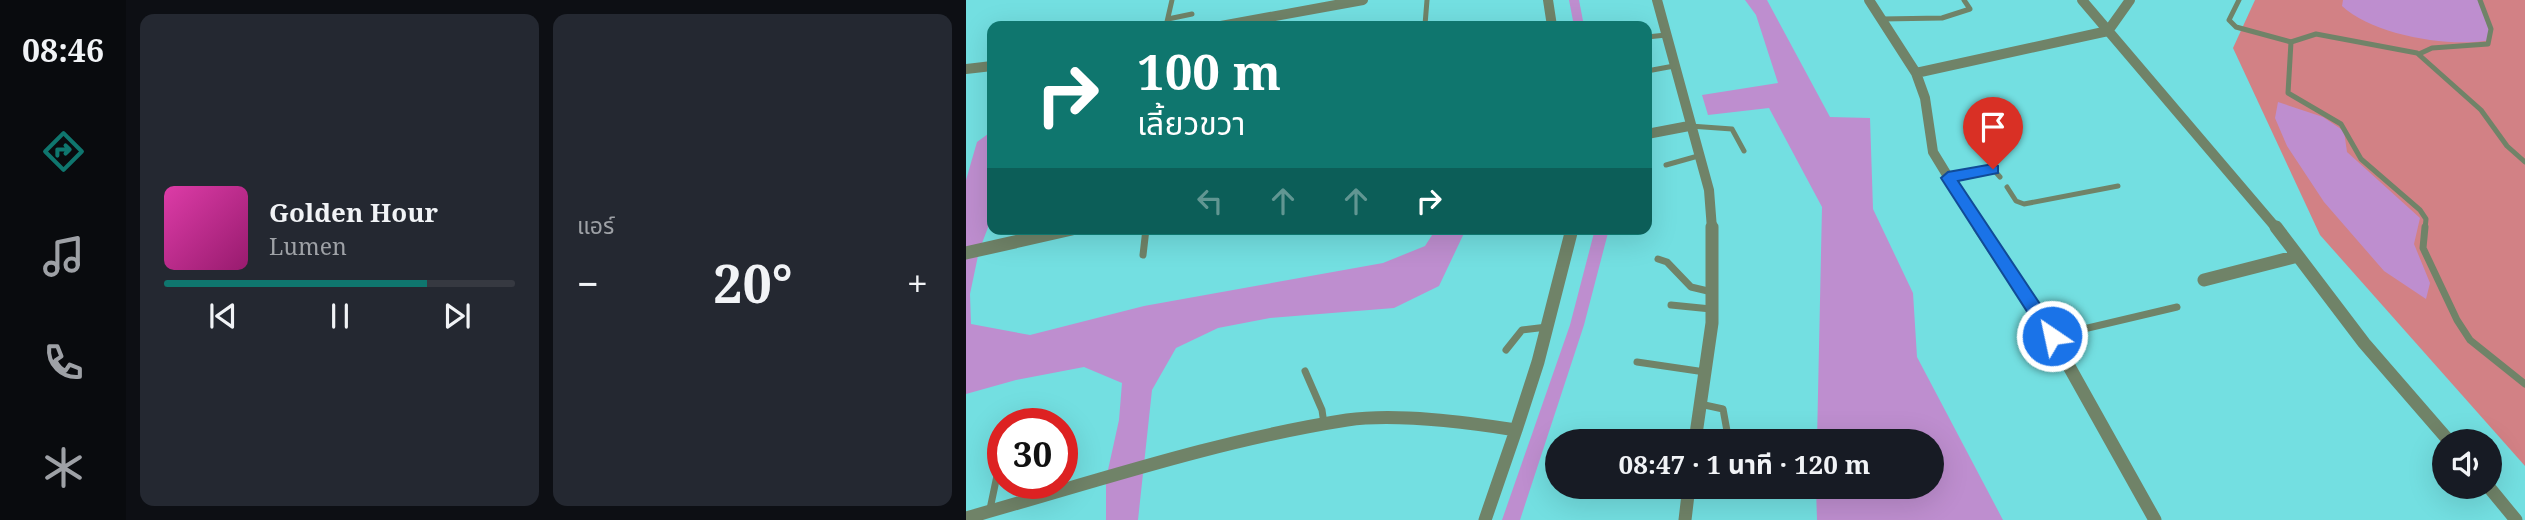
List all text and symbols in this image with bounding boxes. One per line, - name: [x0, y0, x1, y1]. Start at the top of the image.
- text: 08:46: [22, 28, 104, 71]
- text: 100 m: [1137, 38, 1281, 104]
- icon: right: [1022, 49, 1113, 140]
- pin: [1963, 97, 2023, 169]
- text: เลี้ยวขวา: [1137, 101, 1245, 144]
- icon: arrive: [1974, 108, 2012, 146]
- icon: directions: [39, 127, 88, 176]
- icon: left: [1191, 182, 1229, 220]
- icon: ahead: [1264, 182, 1302, 220]
- icon: ahead: [1337, 182, 1375, 220]
- icon: right: [1410, 182, 1448, 220]
- text: Golden Hour: [269, 194, 438, 230]
- text: แอร์: [577, 209, 614, 241]
- text: Lumen: [269, 230, 347, 262]
- icon: music: [39, 232, 88, 281]
- text: 20°: [713, 247, 793, 318]
- text: −: [577, 257, 599, 309]
- text: +: [907, 257, 928, 309]
- icon: previous: [204, 297, 242, 335]
- icon: pause: [321, 297, 359, 335]
- icon: next: [438, 297, 476, 335]
- position arrow: [2015, 299, 2089, 373]
- icon: phone: [39, 338, 88, 387]
- speed limit sign: 30: [987, 408, 1078, 499]
- map controls: [2432, 429, 2502, 499]
- button: sound: [2432, 429, 2502, 499]
- icon: climate: [39, 443, 88, 492]
- text: 08:47 · 1 นาที · 120 m: [1619, 446, 1870, 482]

